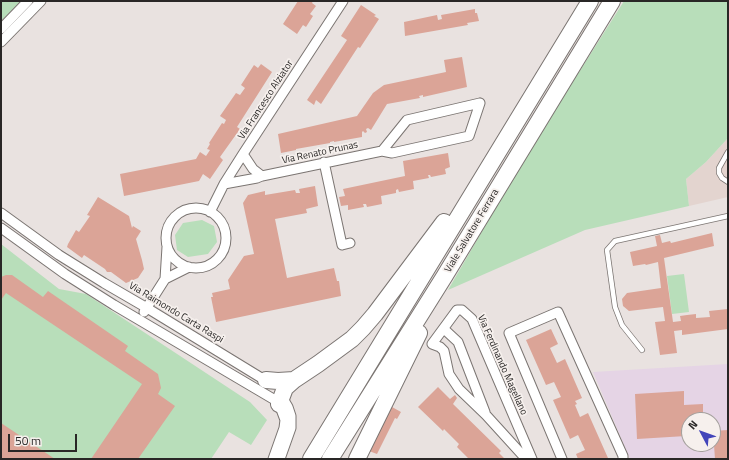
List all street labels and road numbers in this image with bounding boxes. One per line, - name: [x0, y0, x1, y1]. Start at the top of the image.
- street label: Via Francesco Alziator: [236, 58, 296, 142]
- street label: Via Renato Prunas: [281, 139, 359, 167]
- street label: Viale Salvatore Ferrara: [442, 187, 502, 275]
- street label: Via Raimondo Carta Raspi: [127, 280, 225, 346]
- street label: Via Ferdinando Magellano: [474, 313, 530, 417]

